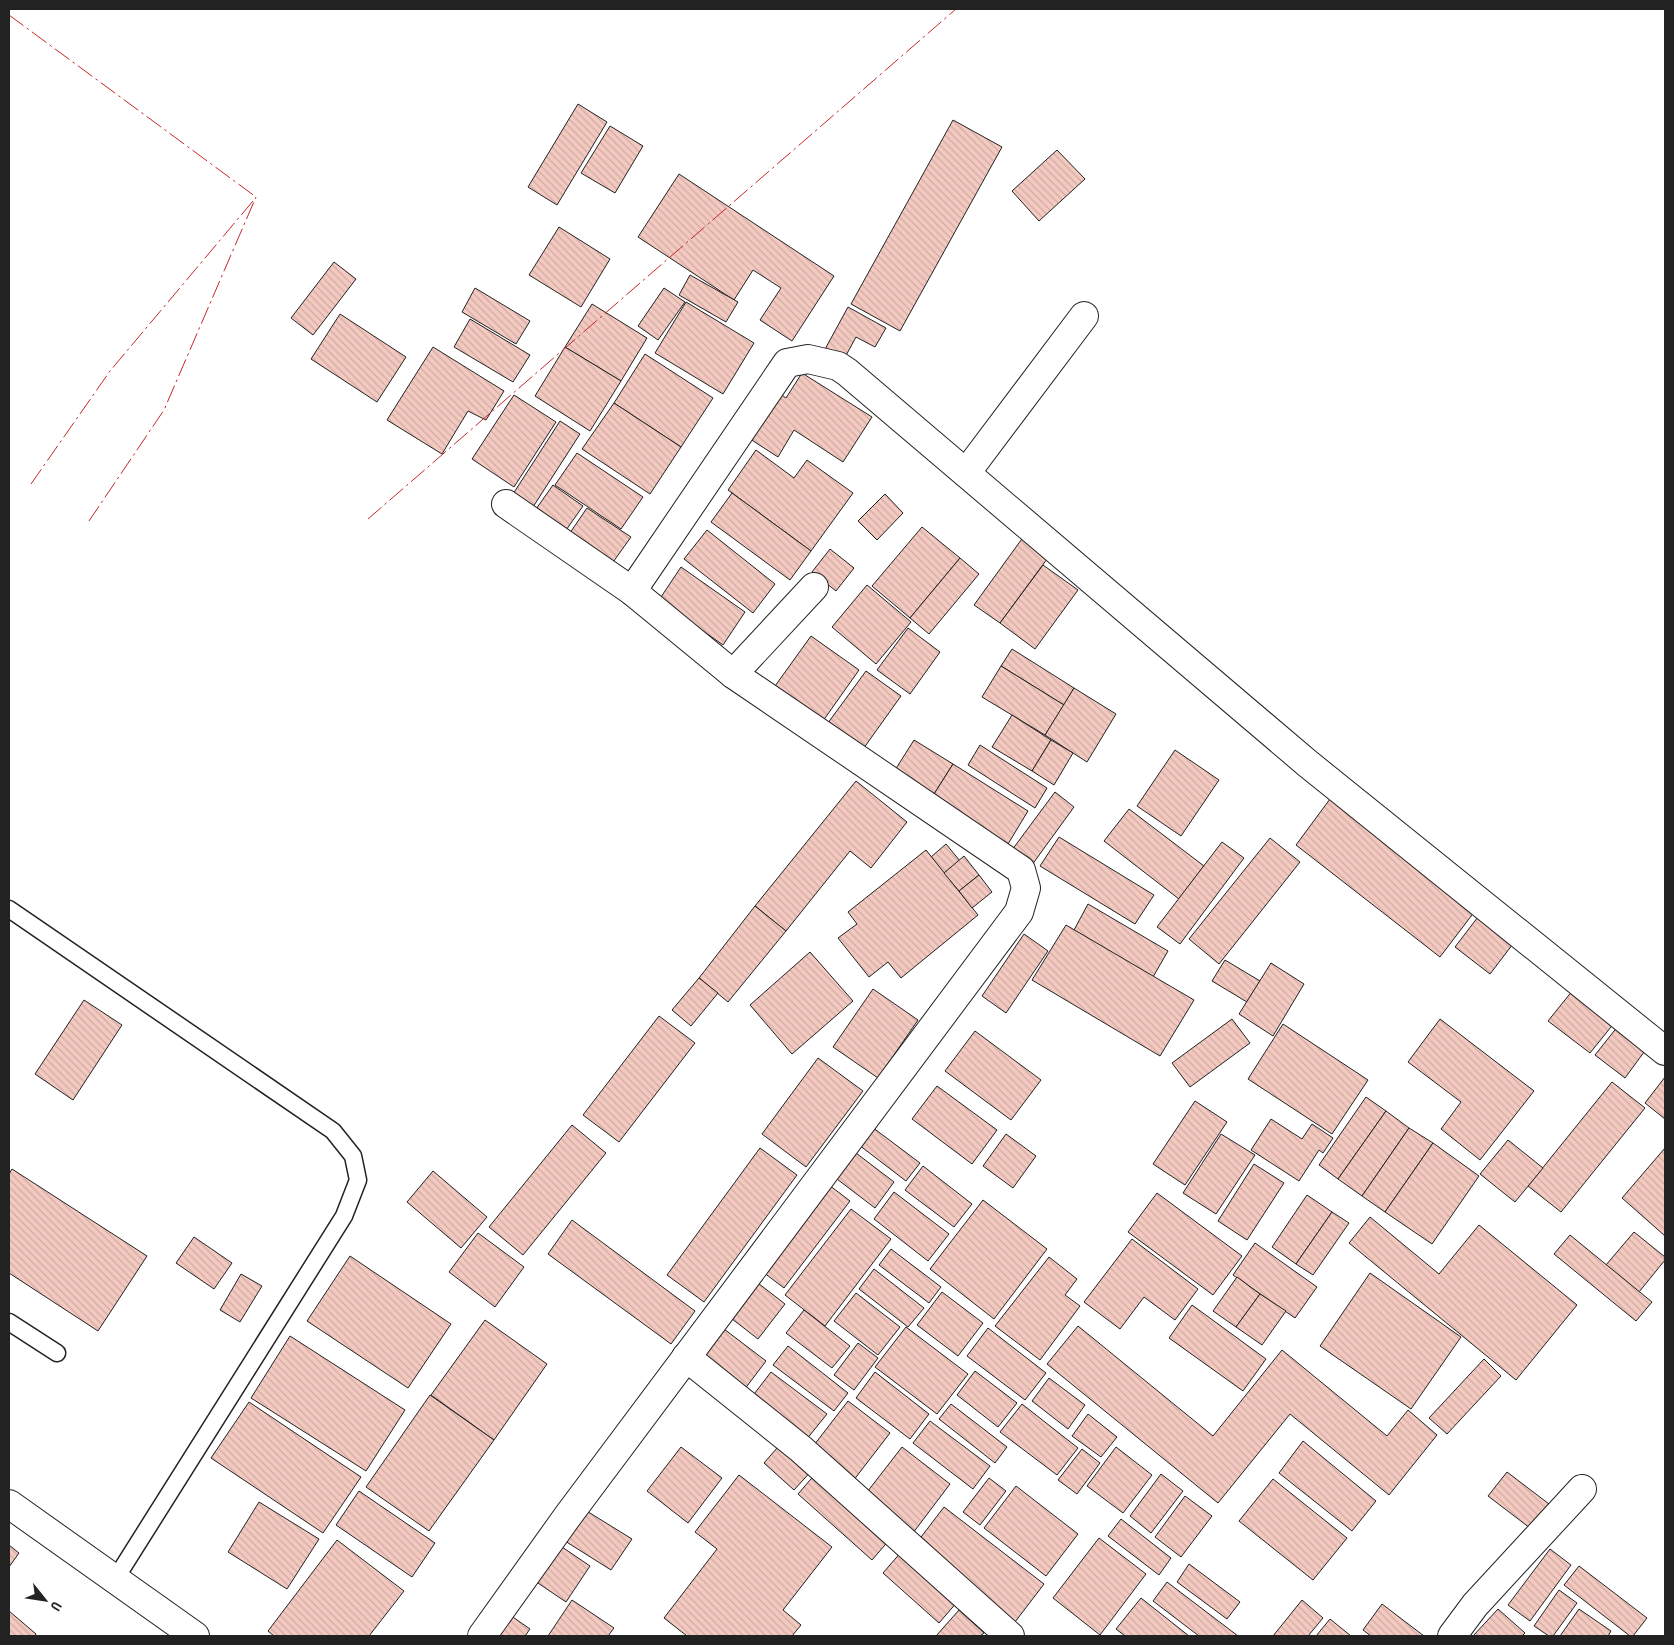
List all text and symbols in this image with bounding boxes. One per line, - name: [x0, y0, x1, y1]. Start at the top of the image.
- north arrow: [20, 1575, 70, 1625]
- text: U: [47, 1599, 66, 1614]

